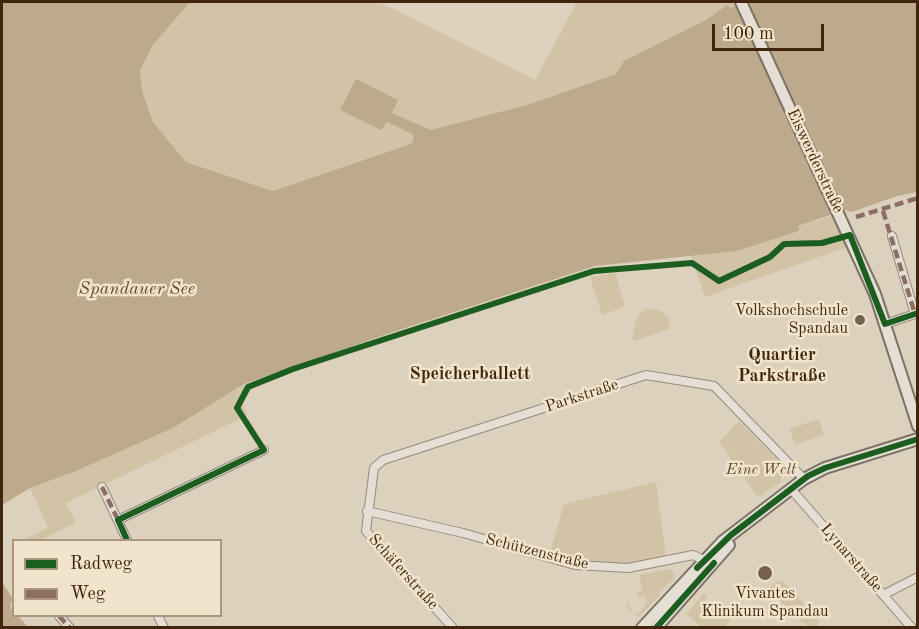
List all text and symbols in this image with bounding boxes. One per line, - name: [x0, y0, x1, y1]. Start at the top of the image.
- scale bar: [715, 12, 828, 50]
- text: 100 m: [723, 25, 774, 43]
- street label: Eiswerderstraße: [782, 106, 848, 216]
- water label: Spandauer See: [79, 278, 195, 300]
- place label: Volkshochschule Spandau: [734, 301, 848, 339]
- marker: Volkshochschule Spandau: [853, 313, 867, 327]
- district label: Quartier Parkstraße: [738, 344, 826, 386]
- district label: Speicherballett: [410, 363, 530, 385]
- street label: Parkstraße: [543, 375, 621, 417]
- park label: Eine Welt: [726, 460, 796, 480]
- street label: Lynarstraße: [816, 520, 886, 596]
- street label: Schäferstraße: [364, 530, 442, 614]
- street label: Schützenstraße: [483, 530, 591, 574]
- legend: [12, 539, 222, 617]
- text: Radweg: [70, 555, 132, 573]
- marker: Vivantes Klinikum Spandau: [756, 564, 774, 582]
- place label: Vivantes Klinikum Spandau: [701, 584, 829, 622]
- text: Weg: [70, 585, 106, 603]

